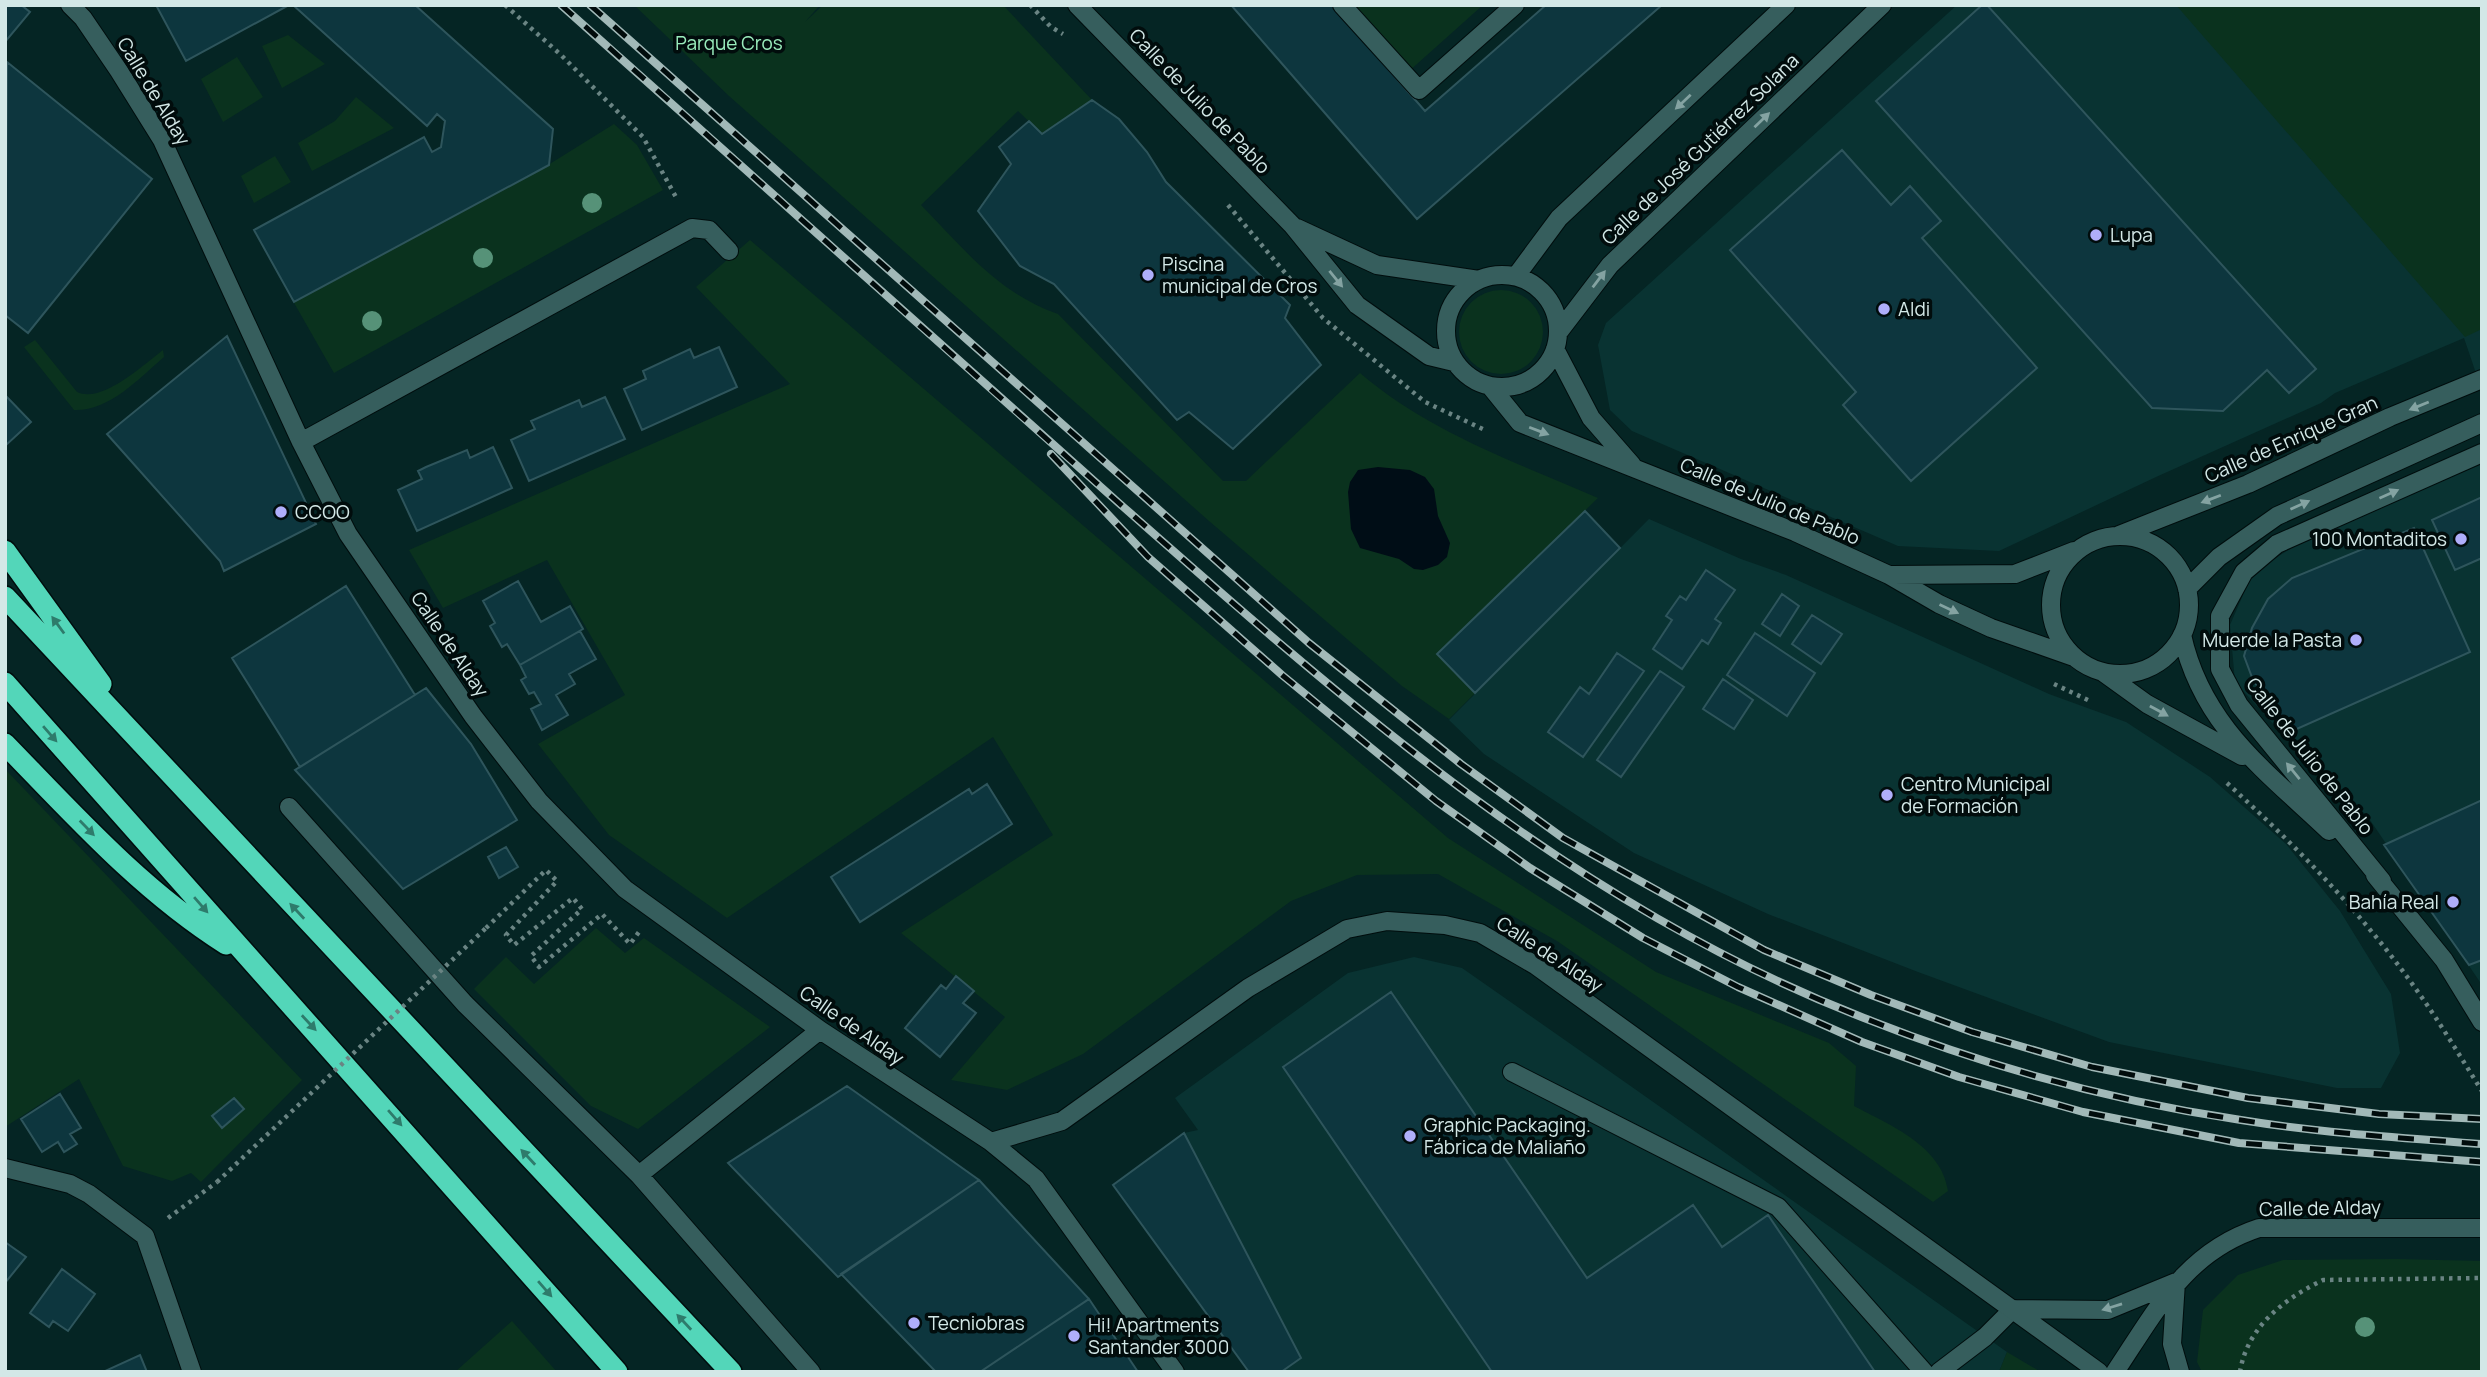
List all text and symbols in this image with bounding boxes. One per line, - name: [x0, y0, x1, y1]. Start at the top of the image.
- street label: Calle de Julio de Pablo: [1124, 23, 1276, 179]
- park label: Parque Cros: [675, 30, 783, 56]
- street label: Calle de Alday: [111, 32, 197, 150]
- street label: Calle de José Gutiérrez Solana: [1596, 48, 1804, 250]
- one-way arrow: [1674, 94, 1692, 110]
- one-way arrow: [1753, 112, 1770, 128]
- place label: Lupa: [2110, 222, 2153, 248]
- marker: Lupa: [2088, 227, 2104, 243]
- place label: Piscina municipal de Cros: [1162, 251, 1317, 299]
- marker: Piscina municipal de Cros: [1140, 267, 1156, 283]
- one-way arrow: [1329, 270, 1344, 288]
- one-way arrow: [1592, 270, 1607, 288]
- place label: Aldi: [1898, 296, 1930, 322]
- marker: Aldi: [1876, 301, 1892, 317]
- street label: Calle de Enrique Gran: [2200, 389, 2382, 489]
- one-way arrow: [2408, 400, 2429, 411]
- one-way arrow: [1529, 425, 1550, 436]
- street label: Calle de Julio de Pablo: [1676, 451, 1864, 551]
- one-way arrow: [2379, 488, 2399, 500]
- one-way arrow: [2201, 493, 2222, 504]
- place label: CCOO: [295, 499, 350, 525]
- one-way arrow: [2290, 499, 2310, 511]
- marker: CCOO: [273, 504, 289, 520]
- place label: 100 Montaditos: [2312, 526, 2447, 552]
- marker: 100 Montaditos: [2453, 531, 2469, 547]
- street label: Calle de Alday: [405, 586, 495, 702]
- one-way arrow: [1939, 603, 1959, 614]
- one-way arrow: [51, 616, 65, 634]
- place label: Muerde la Pasta: [2202, 627, 2342, 653]
- marker: Muerde la Pasta: [2348, 632, 2364, 648]
- street label: Calle de Julio de Pablo: [2240, 672, 2380, 840]
- one-way arrow: [2149, 705, 2169, 717]
- one-way arrow: [42, 725, 58, 743]
- one-way arrow: [2285, 763, 2300, 781]
- place label: Centro Municipal de Formación: [1901, 771, 2050, 819]
- marker: Centro Municipal de Formación: [1879, 787, 1895, 803]
- one-way arrow: [78, 819, 95, 835]
- place label: Bahía Real: [2349, 889, 2439, 915]
- marker: Bahía Real: [2445, 894, 2461, 910]
- one-way arrow: [193, 896, 208, 913]
- one-way arrow: [289, 902, 305, 920]
- street label: Calle de Alday: [1492, 910, 1608, 998]
- street label: Calle de Alday: [795, 979, 909, 1071]
- one-way arrow: [301, 1014, 317, 1032]
- one-way arrow: [387, 1110, 402, 1127]
- place label: Graphic Packaging. Fábrica de Maliaño: [1424, 1112, 1591, 1160]
- marker: Graphic Packaging. Fábrica de Maliaño: [1402, 1128, 1418, 1144]
- one-way arrow: [519, 1148, 536, 1165]
- street label: Calle de Alday: [2259, 1194, 2381, 1222]
- one-way arrow: [537, 1281, 552, 1298]
- one-way arrow: [2102, 1303, 2123, 1313]
- place label: Tecniobras: [928, 1310, 1025, 1336]
- place label: Hi! Apartments Santander 3000: [1088, 1312, 1229, 1360]
- one-way arrow: [676, 1314, 692, 1331]
- marker: Tecniobras: [906, 1315, 922, 1331]
- marker: Hi! Apartments Santander 3000: [1066, 1328, 1082, 1344]

